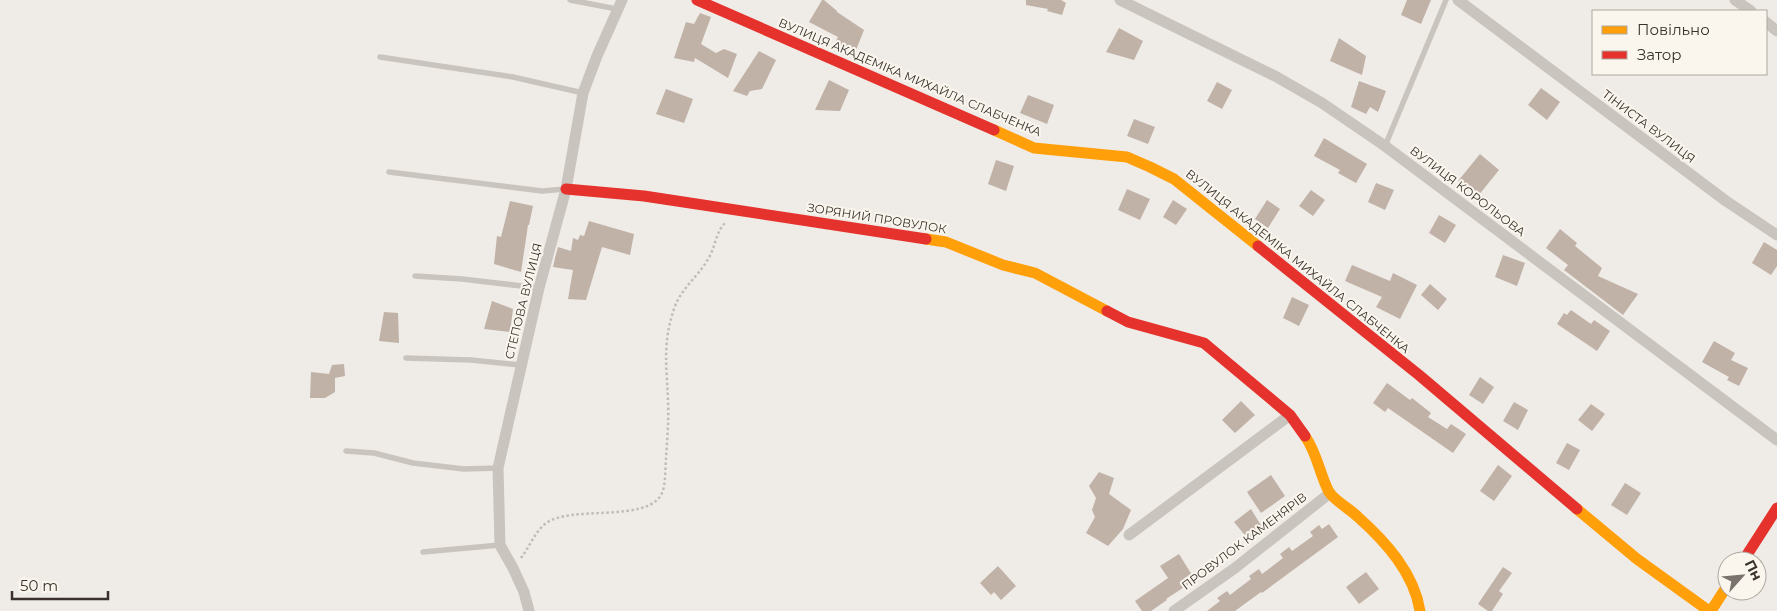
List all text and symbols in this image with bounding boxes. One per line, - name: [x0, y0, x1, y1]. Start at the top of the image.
- legend: [1592, 10, 1767, 75]
- street label: ВУЛИЦЯ АКАДЕМІКА МИХАЙЛА СЛАБЧЕНКА: [776, 15, 1044, 139]
- text: Повільно: [1637, 20, 1710, 39]
- text: Затор: [1637, 45, 1682, 64]
- street label: ТІНИСТА ВУЛИЦЯ: [1600, 86, 1698, 166]
- street label: ВУЛИЦЯ КОРОЛЬОВА: [1407, 143, 1529, 239]
- street label: ВУЛИЦЯ АКАДЕМІКА МИХАЙЛА СЛАБЧЕНКА: [1183, 166, 1413, 356]
- street label: ЗОРЯНИЙ ПРОВУЛОК: [806, 200, 948, 237]
- street label: СТЕПОВА ВУЛИЦЯ: [501, 241, 545, 361]
- street label: ПРОВУЛОК КАМЕНЯРІВ: [1179, 489, 1309, 593]
- north arrow: [1717, 551, 1767, 601]
- text: Пн: [1741, 557, 1766, 584]
- scale bar: [12, 568, 109, 600]
- text: 50 m: [20, 576, 58, 595]

